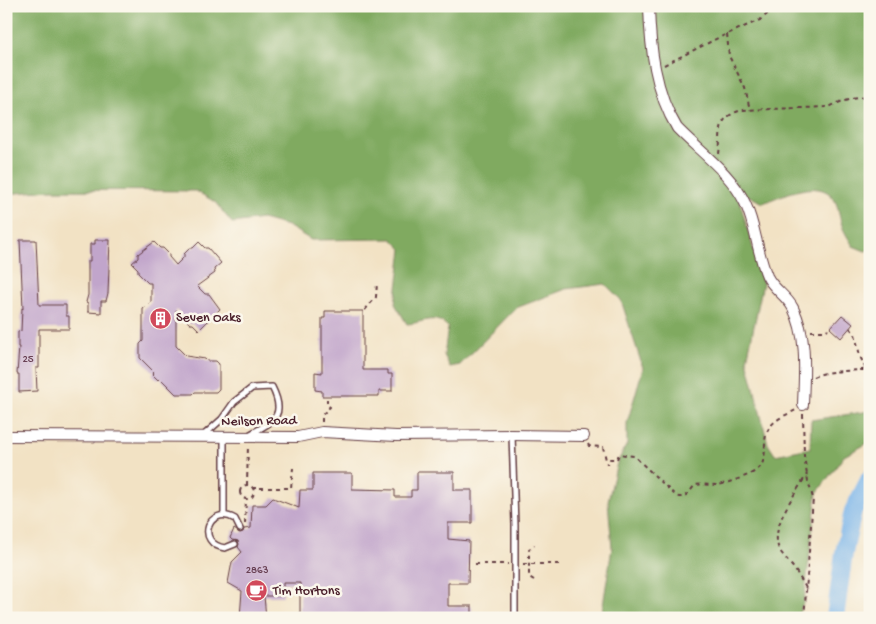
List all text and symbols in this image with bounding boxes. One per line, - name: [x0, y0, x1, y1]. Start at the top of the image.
- building icon: Seven Oaks: [148, 306, 172, 330]
- place label: Seven Oaks: [176, 310, 242, 327]
- house number: 25: [22, 354, 34, 366]
- street label: Neilson Road: [221, 413, 299, 431]
- house number: 2863: [246, 565, 269, 577]
- cafe icon: Tim Hortons: [245, 579, 269, 603]
- place label: Tim Hortons: [272, 583, 341, 600]

